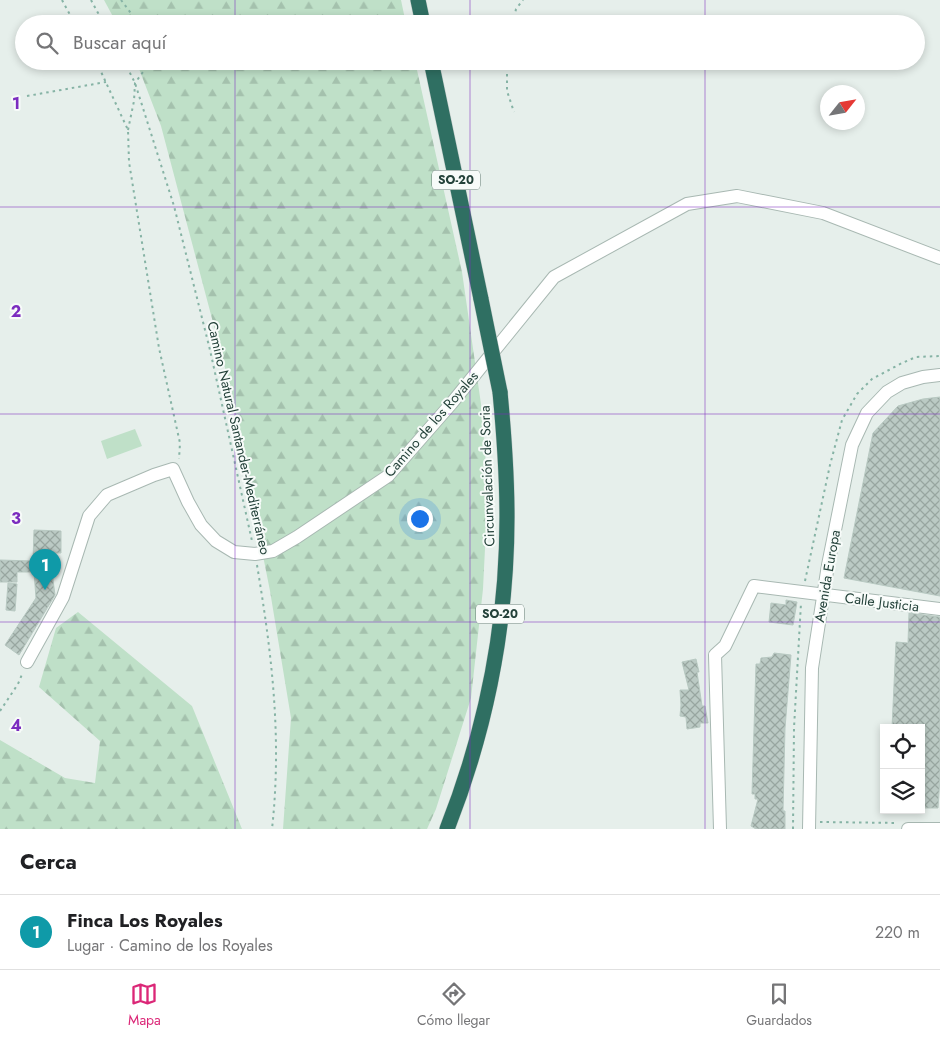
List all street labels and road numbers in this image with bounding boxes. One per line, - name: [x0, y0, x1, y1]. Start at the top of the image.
- road number: SO-20: [432, 170, 480, 190]
- street label: Camino Natural Santander-Mediterráneo: [202, 319, 276, 557]
- street label: Camino de los Royales: [379, 366, 483, 481]
- street label: Circunvalación de Soria: [475, 405, 499, 547]
- street label: Avenida Europa: [809, 528, 845, 624]
- street label: Calle Justicia: [844, 588, 920, 616]
- road number: SO-20: [476, 604, 524, 624]

